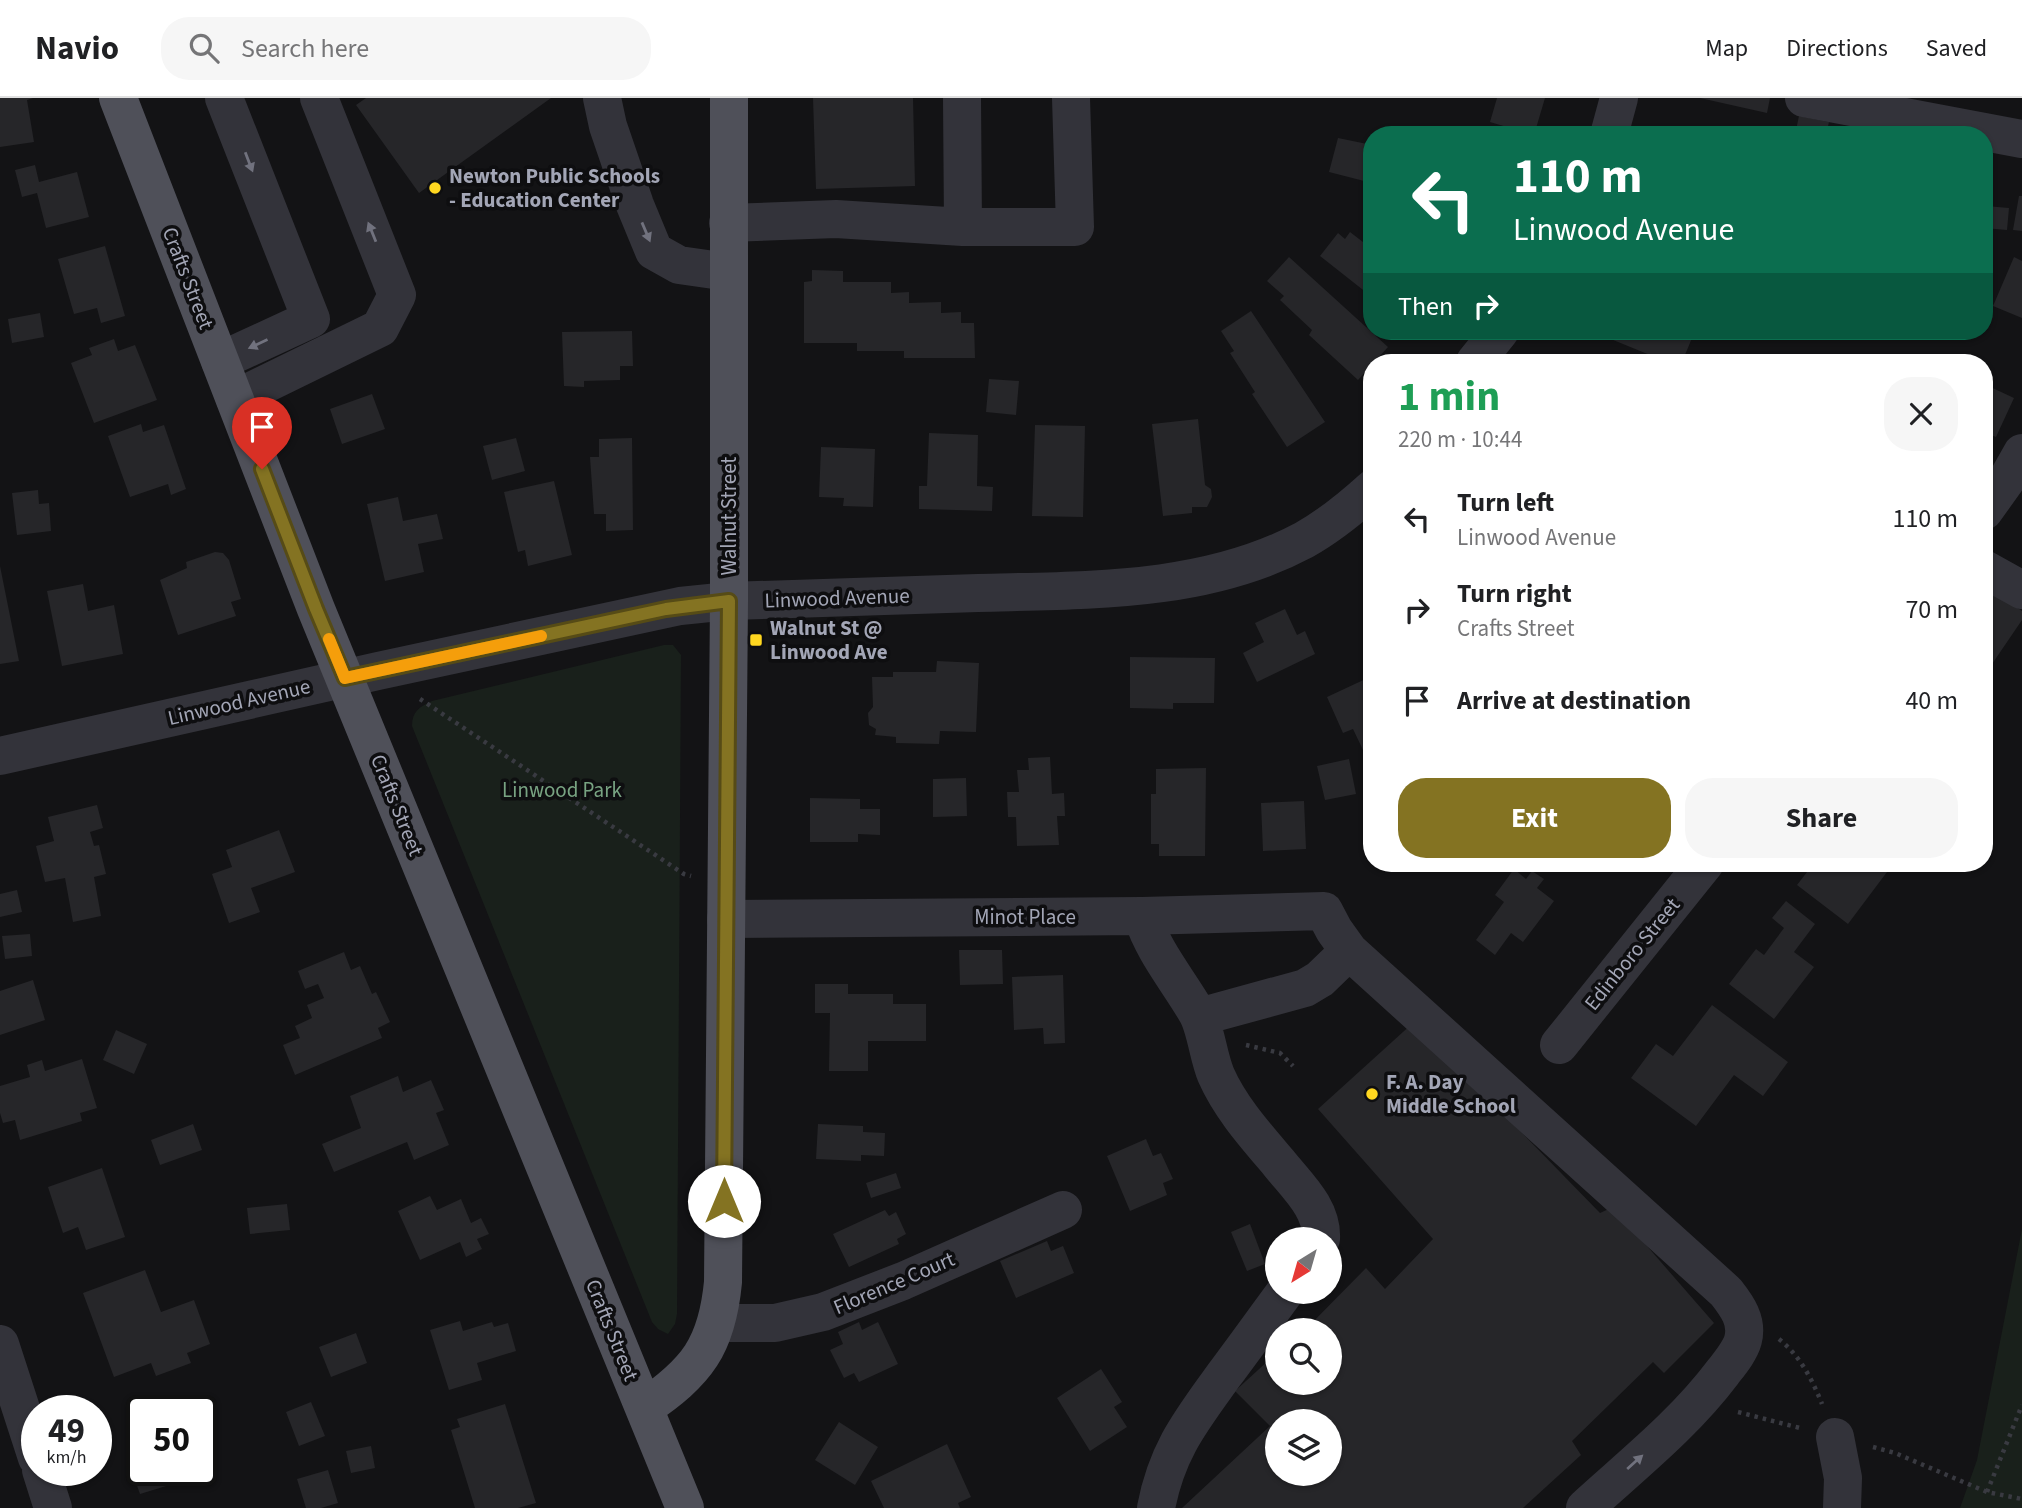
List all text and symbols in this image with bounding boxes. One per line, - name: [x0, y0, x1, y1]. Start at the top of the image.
- search box: [161, 17, 651, 80]
- text: Navio: [35, 25, 119, 72]
- icon: search: [185, 29, 223, 67]
- text: Search here: [241, 30, 369, 67]
- text: Map: [1705, 31, 1748, 66]
- text: Directions: [1786, 31, 1888, 66]
- text: Saved: [1926, 31, 1987, 66]
- text: 110 m: [1513, 142, 1642, 212]
- one-way arrow: [244, 151, 255, 172]
- icon: left: [1398, 154, 1489, 245]
- place label: Newton Public Schools - Education Center: [449, 161, 660, 215]
- marker: Newton Public Schools - Education Center: [427, 180, 443, 196]
- text: Linwood Avenue: [1513, 207, 1734, 253]
- one-way arrow: [366, 221, 377, 242]
- one-way arrow: [641, 222, 652, 243]
- street label: Crafts Street: [155, 223, 221, 333]
- icon: right: [1467, 287, 1505, 325]
- text: Then: [1398, 288, 1453, 325]
- one-way arrow: [248, 338, 268, 350]
- text: 1 min: [1398, 367, 1500, 427]
- button: close: [1884, 377, 1958, 451]
- pin: [232, 397, 292, 469]
- icon: arrive: [243, 408, 281, 446]
- text: 220 m · 10:44: [1398, 423, 1522, 456]
- street label: Walnut Street: [714, 457, 744, 575]
- text: Turn left: [1457, 484, 1554, 521]
- icon: left: [1398, 500, 1436, 538]
- text: 110 m: [1892, 500, 1958, 537]
- text: Linwood Avenue: [1457, 521, 1616, 554]
- text: Turn right: [1457, 575, 1572, 612]
- street label: Linwood Avenue: [764, 580, 910, 616]
- icon: right: [1398, 591, 1436, 629]
- text: 70 m: [1905, 591, 1958, 628]
- text: Crafts Street: [1457, 612, 1574, 645]
- place label: Walnut St @ Linwood Ave: [770, 613, 888, 667]
- marker: Walnut St @ Linwood Ave: [748, 632, 764, 648]
- street label: Linwood Avenue: [165, 671, 313, 733]
- icon: arrive: [1398, 682, 1436, 720]
- text: Arrive at destination: [1457, 682, 1691, 719]
- text: 40 m: [1905, 682, 1958, 719]
- street label: Crafts Street: [363, 750, 431, 860]
- park label: Linwood Park: [502, 775, 622, 805]
- button: Exit: [1398, 778, 1671, 858]
- button: Share: [1685, 778, 1958, 858]
- street label: Edinboro Street: [1577, 891, 1687, 1017]
- street label: Minot Place: [974, 902, 1076, 932]
- place label: F. A. Day Middle School: [1386, 1067, 1516, 1121]
- marker: F. A. Day Middle School: [1364, 1086, 1380, 1102]
- position arrow: [687, 1164, 761, 1238]
- north arrow: [1265, 1227, 1342, 1304]
- map controls: [1265, 1227, 1342, 1486]
- street label: Florence Court: [829, 1244, 959, 1322]
- street label: Crafts Street: [578, 1275, 646, 1385]
- button: search: [1265, 1318, 1342, 1395]
- speed limit sign: 50: [126, 1395, 217, 1486]
- text: 49: [48, 1406, 85, 1456]
- button: layers: [1265, 1409, 1342, 1486]
- text: km/h: [47, 1445, 86, 1470]
- one-way arrow: [1626, 1454, 1644, 1470]

